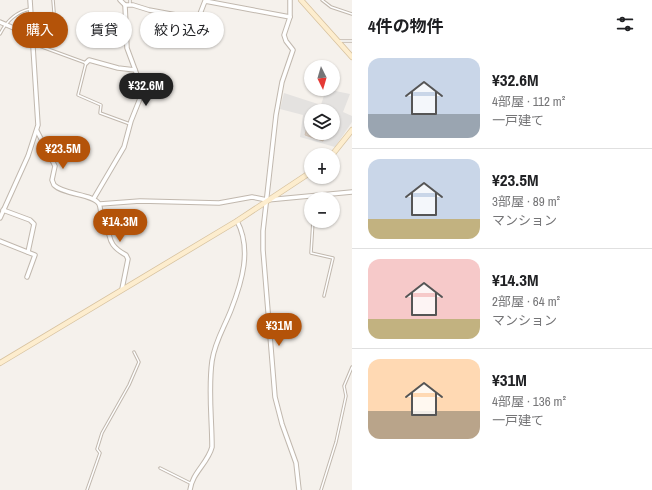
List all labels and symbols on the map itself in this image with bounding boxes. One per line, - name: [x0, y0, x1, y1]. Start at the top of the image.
- north arrow: [304, 60, 340, 96]
- pin: ¥32.6M: [113, 73, 179, 107]
- pin: ¥23.5M: [30, 136, 96, 170]
- pin: ¥14.3M: [87, 209, 153, 243]
- pin: ¥31M: [255, 313, 303, 347]

